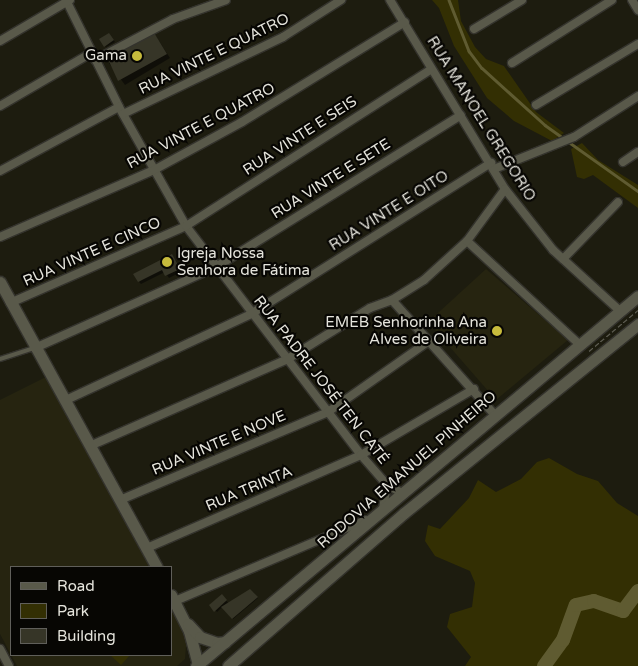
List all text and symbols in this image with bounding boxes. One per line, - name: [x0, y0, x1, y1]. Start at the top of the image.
- street label: RUA VINTE E QUATRO: [136, 10, 292, 98]
- street label: RUA MANOEL GREGORIO: [423, 33, 539, 205]
- place label: Gama: [85, 47, 127, 65]
- marker: Gama: [131, 50, 143, 62]
- street label: RUA VINTE E QUATRO: [124, 79, 278, 173]
- street label: RUA VINTE E SEIS: [240, 93, 360, 179]
- street label: RUA VINTE E SETE: [268, 135, 394, 223]
- street label: RUA VINTE E OITO: [326, 167, 452, 255]
- street label: RUA VINTE E CINCO: [20, 214, 164, 290]
- place label: Igreja Nossa Senhora de Fátima: [177, 244, 310, 279]
- marker: Igreja Nossa Senhora de Fátima: [161, 256, 173, 268]
- street label: RUA PADRE JOSÉ TEN CATÉ: [250, 292, 392, 468]
- place label: EMEB Senhorinha Ana Alves de Oliveira: [325, 313, 487, 348]
- marker: EMEB Senhorinha Ana Alves de Oliveira: [491, 325, 503, 337]
- street label: RODOVIA EMANUEL PINHEIRO: [314, 387, 500, 553]
- street label: RUA VINTE E NOVE: [149, 407, 289, 479]
- street label: RUA TRINTA: [203, 463, 295, 515]
- legend: [10, 566, 172, 656]
- text: Road: [57, 577, 95, 595]
- text: Park: [57, 602, 89, 620]
- text: Building: [57, 627, 116, 645]

